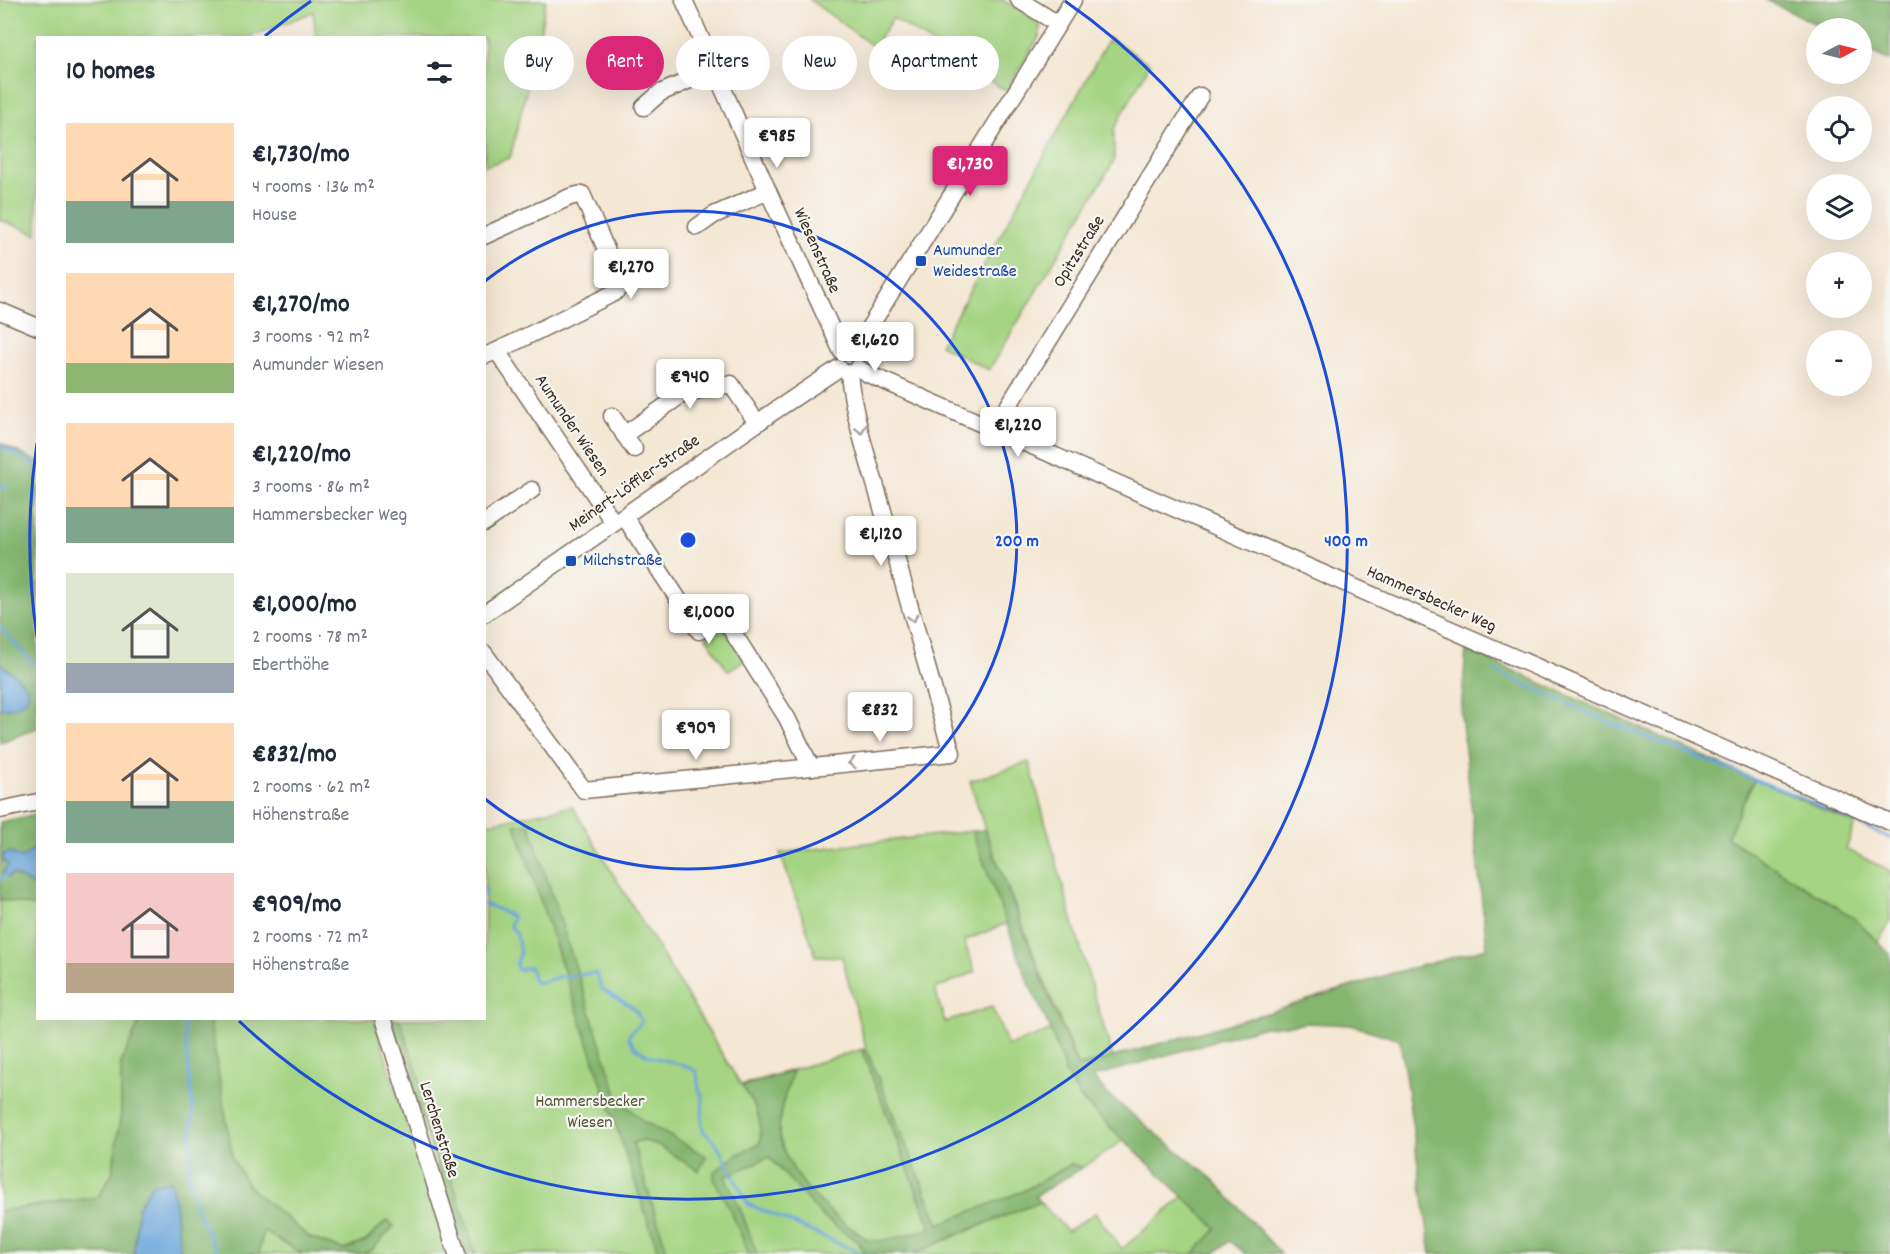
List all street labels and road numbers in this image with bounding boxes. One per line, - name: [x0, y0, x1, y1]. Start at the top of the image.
- street label: Wiesenstraße: [786, 204, 846, 298]
- street label: Opitzstraße: [1048, 211, 1112, 293]
- street label: Aumunder Wiesen: [527, 370, 615, 482]
- street label: Meinert-Löffler-Straße: [564, 429, 706, 539]
- street label: Hammersbecker Weg: [1362, 560, 1500, 640]
- street label: Lerchenstraße: [412, 1079, 465, 1181]

